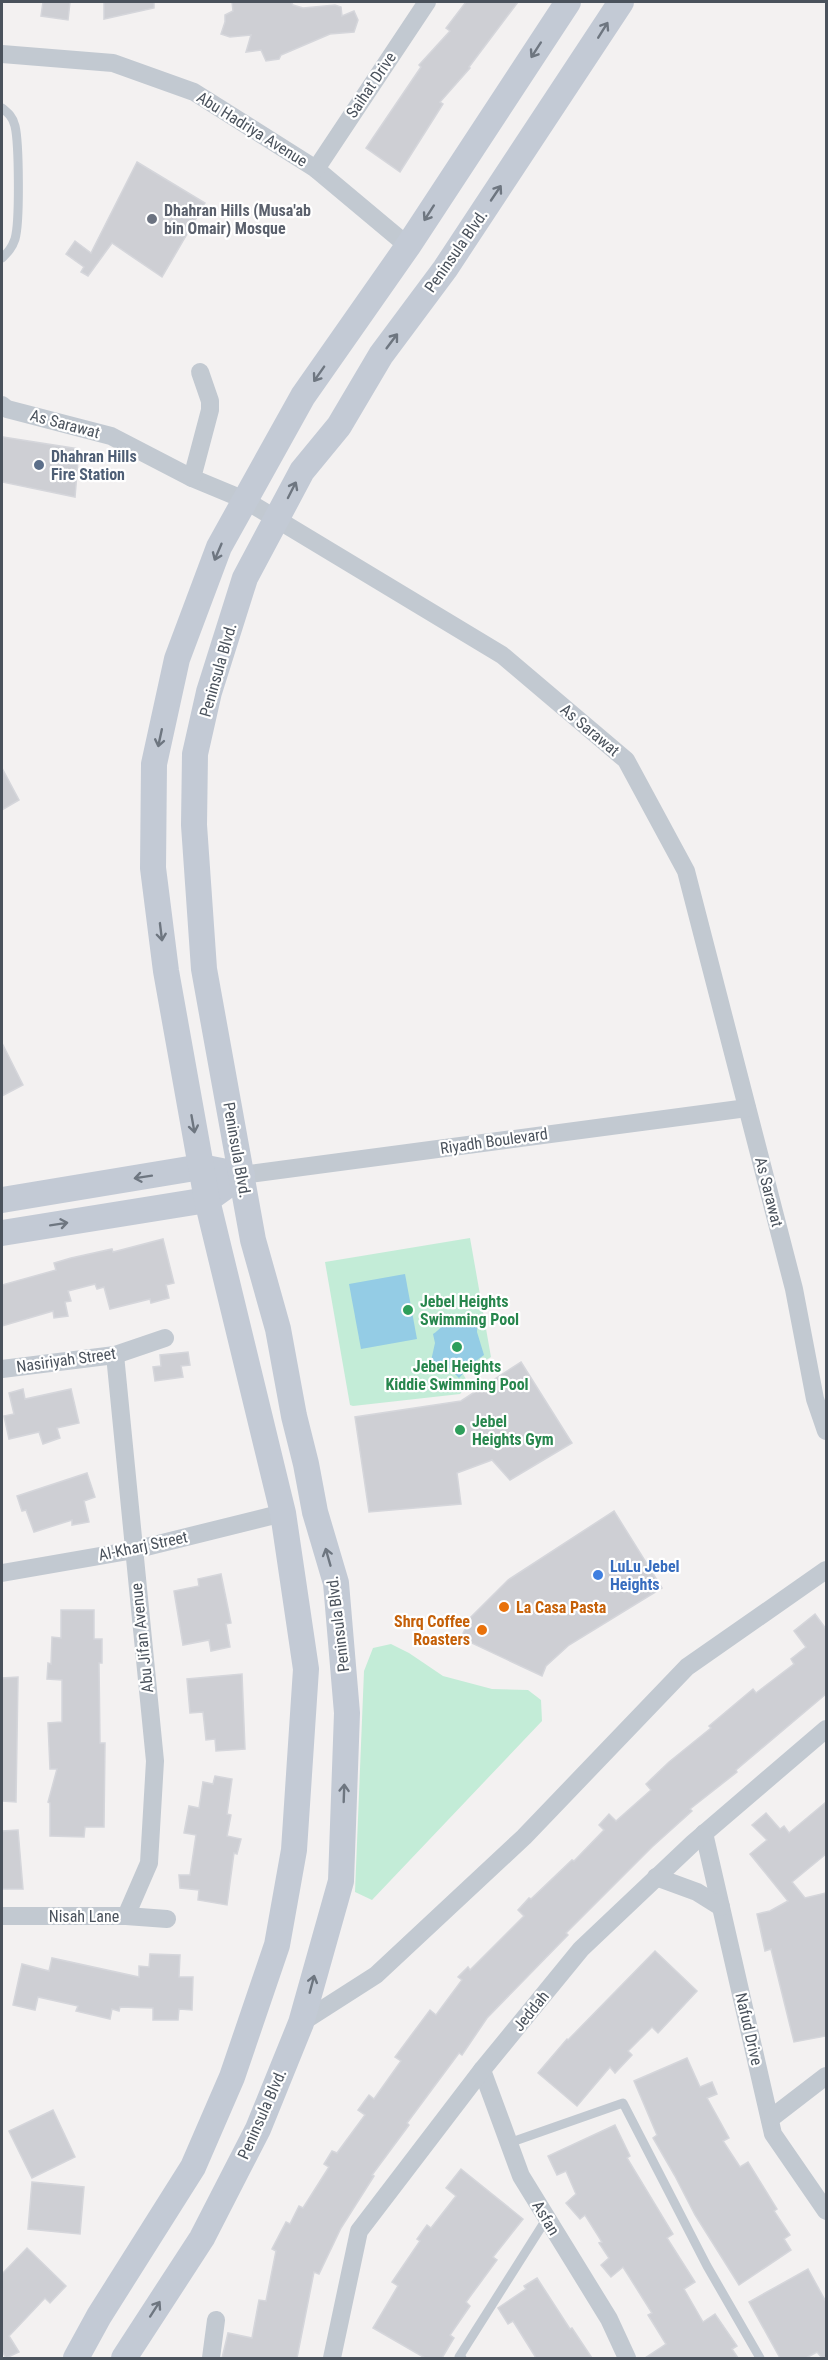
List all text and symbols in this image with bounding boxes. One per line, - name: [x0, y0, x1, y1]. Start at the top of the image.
- one-way arrow: [597, 22, 609, 39]
- one-way arrow: [530, 42, 542, 58]
- street label: Saihat Drive: [342, 48, 400, 122]
- street label: Abu Hadriya Avenue: [193, 87, 311, 171]
- one-way arrow: [490, 185, 502, 202]
- place label: Dhahran Hills (Musa'ab bin Omair) Mosque: [164, 201, 311, 238]
- one-way arrow: [423, 205, 435, 221]
- street label: Peninsula Blvd.: [420, 206, 492, 296]
- marker: Dhahran Hills (Musa'ab bin Omair) Mosque: [145, 212, 159, 226]
- one-way arrow: [386, 333, 399, 349]
- one-way arrow: [313, 365, 325, 382]
- street label: As Sarawat: [28, 406, 102, 442]
- place label: Dhahran Hills Fire Station: [51, 447, 137, 484]
- marker: Dhahran Hills Fire Station: [32, 458, 46, 472]
- one-way arrow: [287, 481, 299, 499]
- one-way arrow: [212, 542, 223, 561]
- street label: Peninsula Blvd.: [196, 621, 240, 719]
- street label: As Sarawat: [557, 700, 624, 760]
- one-way arrow: [154, 727, 165, 747]
- one-way arrow: [156, 921, 167, 941]
- street label: Peninsula Blvd.: [219, 1101, 255, 1199]
- one-way arrow: [188, 1114, 199, 1133]
- street label: Riyadh Boulevard: [439, 1124, 549, 1158]
- street label: As Sarawat: [751, 1155, 787, 1229]
- one-way arrow: [134, 1171, 153, 1182]
- one-way arrow: [49, 1218, 69, 1229]
- place label: Jebel Heights Swimming Pool: [420, 1292, 519, 1329]
- marker: Jebel Heights Swimming Pool: [401, 1303, 415, 1317]
- marker: Jebel Heights Kiddie Swimming Pool: [450, 1340, 464, 1354]
- street label: Nasiriyah Street: [15, 1344, 117, 1376]
- place label: Jebel Heights Kiddie Swimming Pool: [385, 1357, 529, 1394]
- place label: Jebel Heights Gym: [472, 1412, 554, 1449]
- marker: Jebel Heights Gym: [453, 1423, 467, 1437]
- street label: Al-Kharj Street: [97, 1527, 190, 1565]
- one-way arrow: [322, 1548, 333, 1567]
- place label: LuLu Jebel Heights: [610, 1557, 680, 1594]
- marker: LuLu Jebel Heights: [591, 1568, 605, 1582]
- street label: Peninsula Blvd.: [323, 1575, 353, 1673]
- street label: Abu Jifan Avenue: [127, 1582, 157, 1694]
- place label: La Casa Pasta: [516, 1598, 607, 1617]
- marker: La Casa Pasta: [497, 1600, 511, 1614]
- place label: Shrq Coffee Roasters: [394, 1612, 470, 1649]
- marker: Shrq Coffee Roasters: [475, 1623, 489, 1637]
- one-way arrow: [339, 1783, 350, 1803]
- street label: Nisah Lane: [49, 1907, 119, 1926]
- one-way arrow: [307, 1974, 318, 1993]
- street label: Jeddah: [509, 1987, 553, 2035]
- street label: Nafud Drive: [731, 1991, 767, 2067]
- street label: Peninsula Blvd.: [234, 2066, 290, 2162]
- street label: Asfan: [528, 2197, 564, 2239]
- one-way arrow: [150, 2301, 162, 2318]

